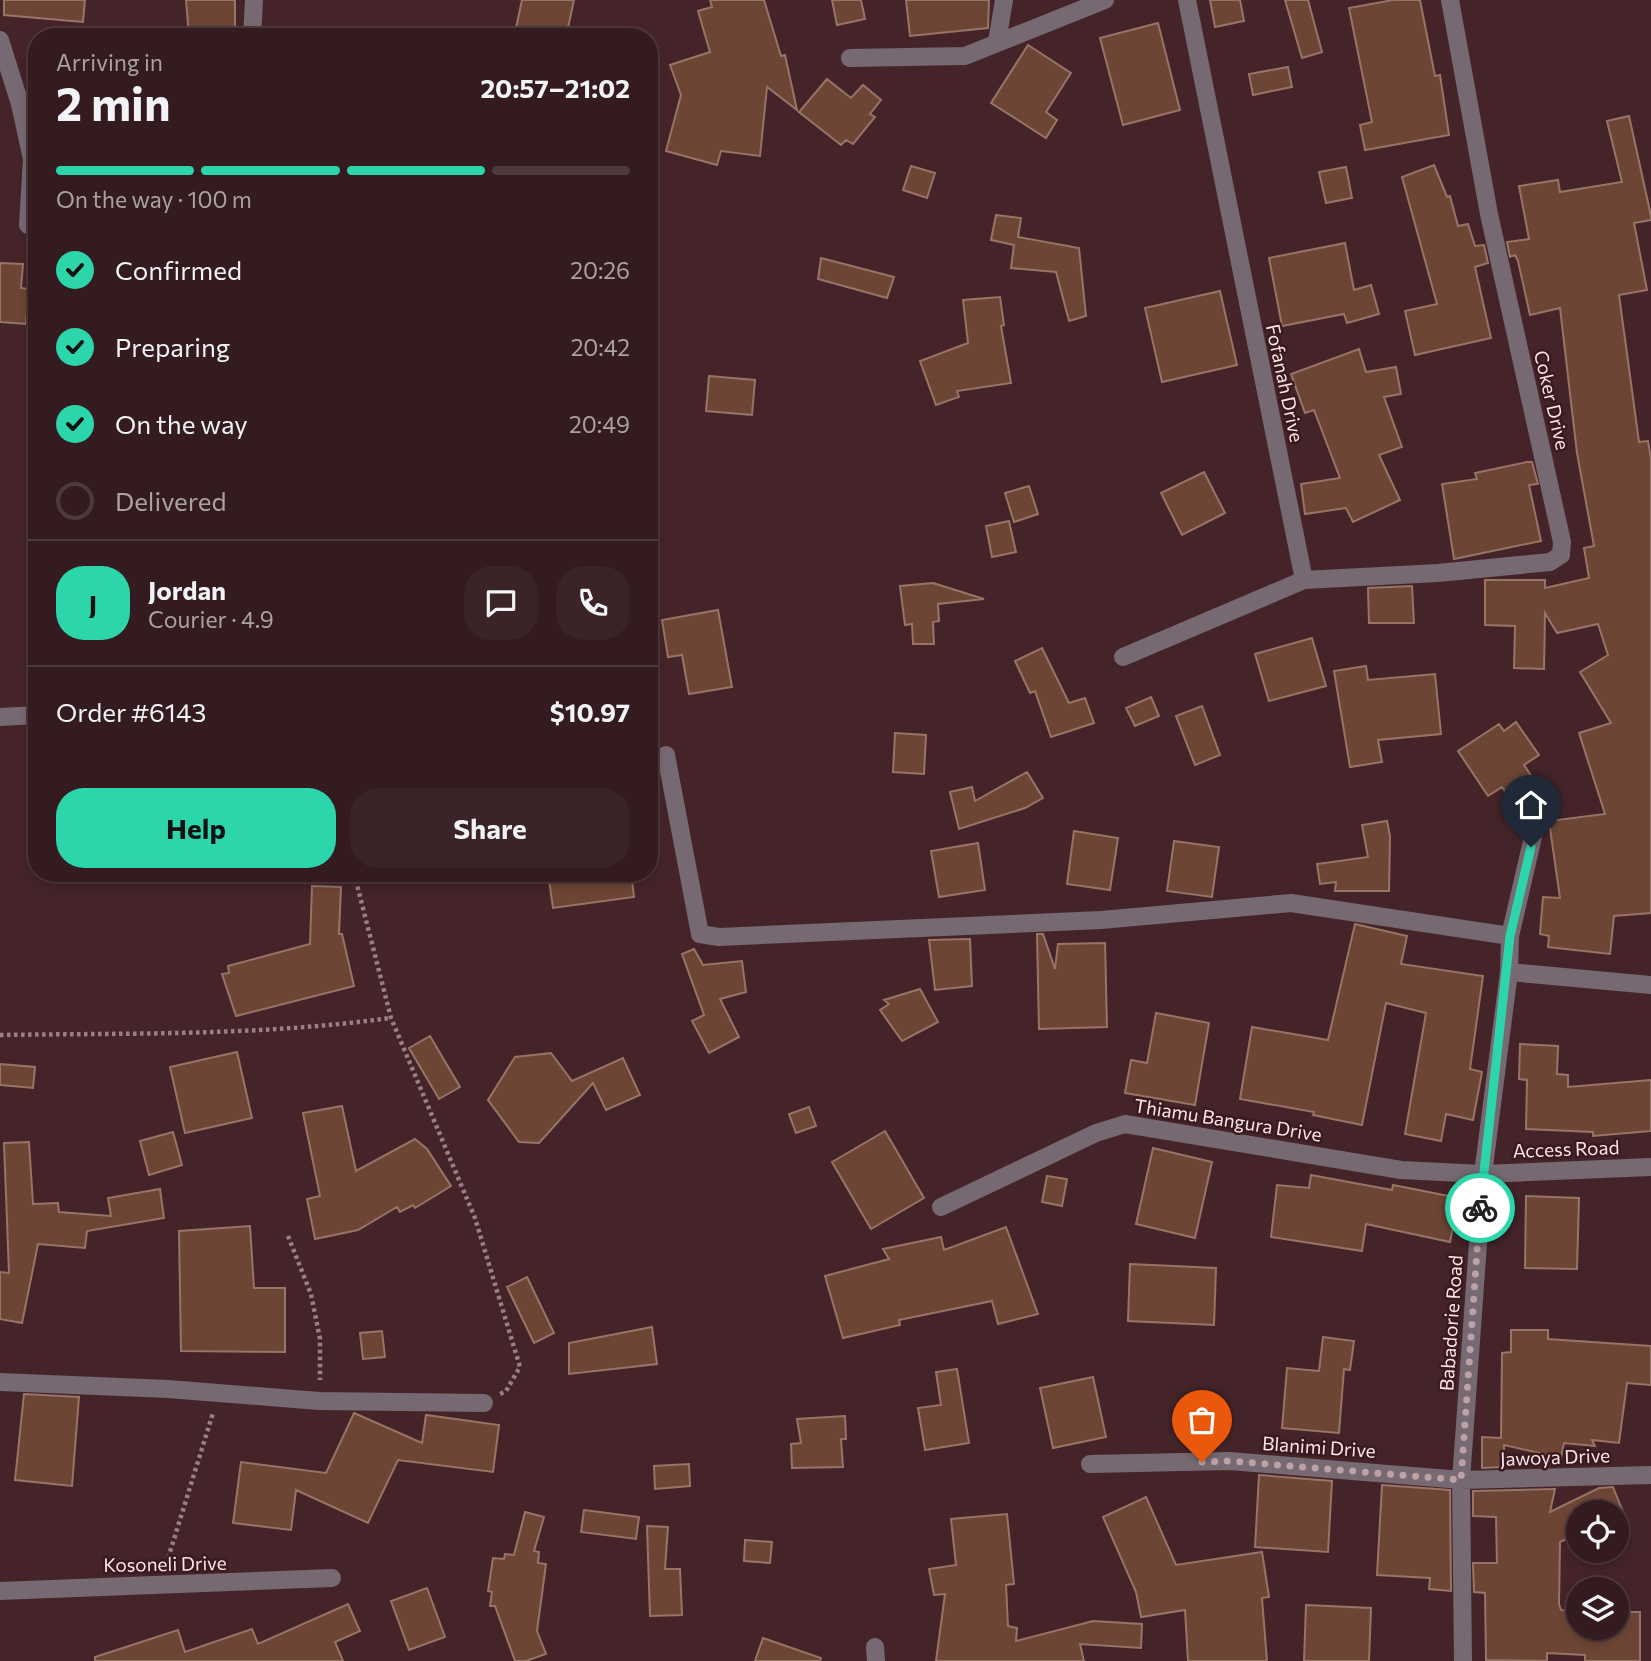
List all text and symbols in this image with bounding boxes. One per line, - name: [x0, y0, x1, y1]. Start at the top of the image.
- text: Arriving in: [56, 48, 163, 76]
- text: 20:57–21:02: [480, 72, 630, 103]
- text: 2 min: [56, 74, 171, 130]
- text: On the way · 100 m: [56, 185, 252, 213]
- icon: check: [56, 251, 94, 289]
- text: Confirmed: [115, 254, 242, 285]
- text: 20:26: [570, 256, 630, 284]
- street label: Fofanah Drive: [1262, 322, 1309, 444]
- icon: check: [56, 328, 94, 366]
- text: Preparing: [115, 331, 230, 362]
- text: 20:42: [571, 333, 630, 361]
- street label: Coker Drive: [1530, 348, 1575, 452]
- icon: check: [56, 405, 94, 443]
- text: On the way: [115, 408, 248, 439]
- text: 20:49: [569, 410, 630, 438]
- text: Delivered: [115, 485, 226, 516]
- button: chat: [464, 566, 538, 640]
- button: phone: [556, 566, 630, 640]
- text: Jordan: [148, 574, 226, 605]
- text: J: [89, 588, 97, 619]
- text: Courier · 4.9: [148, 605, 274, 633]
- text: Order #6143: [56, 696, 206, 727]
- text: $10.97: [550, 696, 630, 727]
- pin: [1501, 775, 1561, 847]
- icon: home: [1512, 786, 1550, 824]
- button: Help: [56, 788, 336, 868]
- button: Share: [350, 788, 630, 868]
- street label: Thiamu Bangura Drive: [1133, 1093, 1324, 1146]
- street label: Access Road: [1512, 1135, 1620, 1162]
- courier: [1445, 1173, 1515, 1243]
- icon: bike: [1461, 1189, 1499, 1227]
- street label: Babadorie Road: [1434, 1254, 1467, 1392]
- pin: [1172, 1390, 1232, 1462]
- icon: bag: [1183, 1401, 1221, 1439]
- street label: Blanimi Drive: [1261, 1431, 1377, 1462]
- street label: Jawoya Drive: [1499, 1443, 1610, 1470]
- map controls: [1566, 1500, 1629, 1640]
- button: locate: [1566, 1500, 1629, 1563]
- street label: Kosoneli Drive: [103, 1551, 227, 1576]
- button: layers: [1566, 1577, 1629, 1640]

